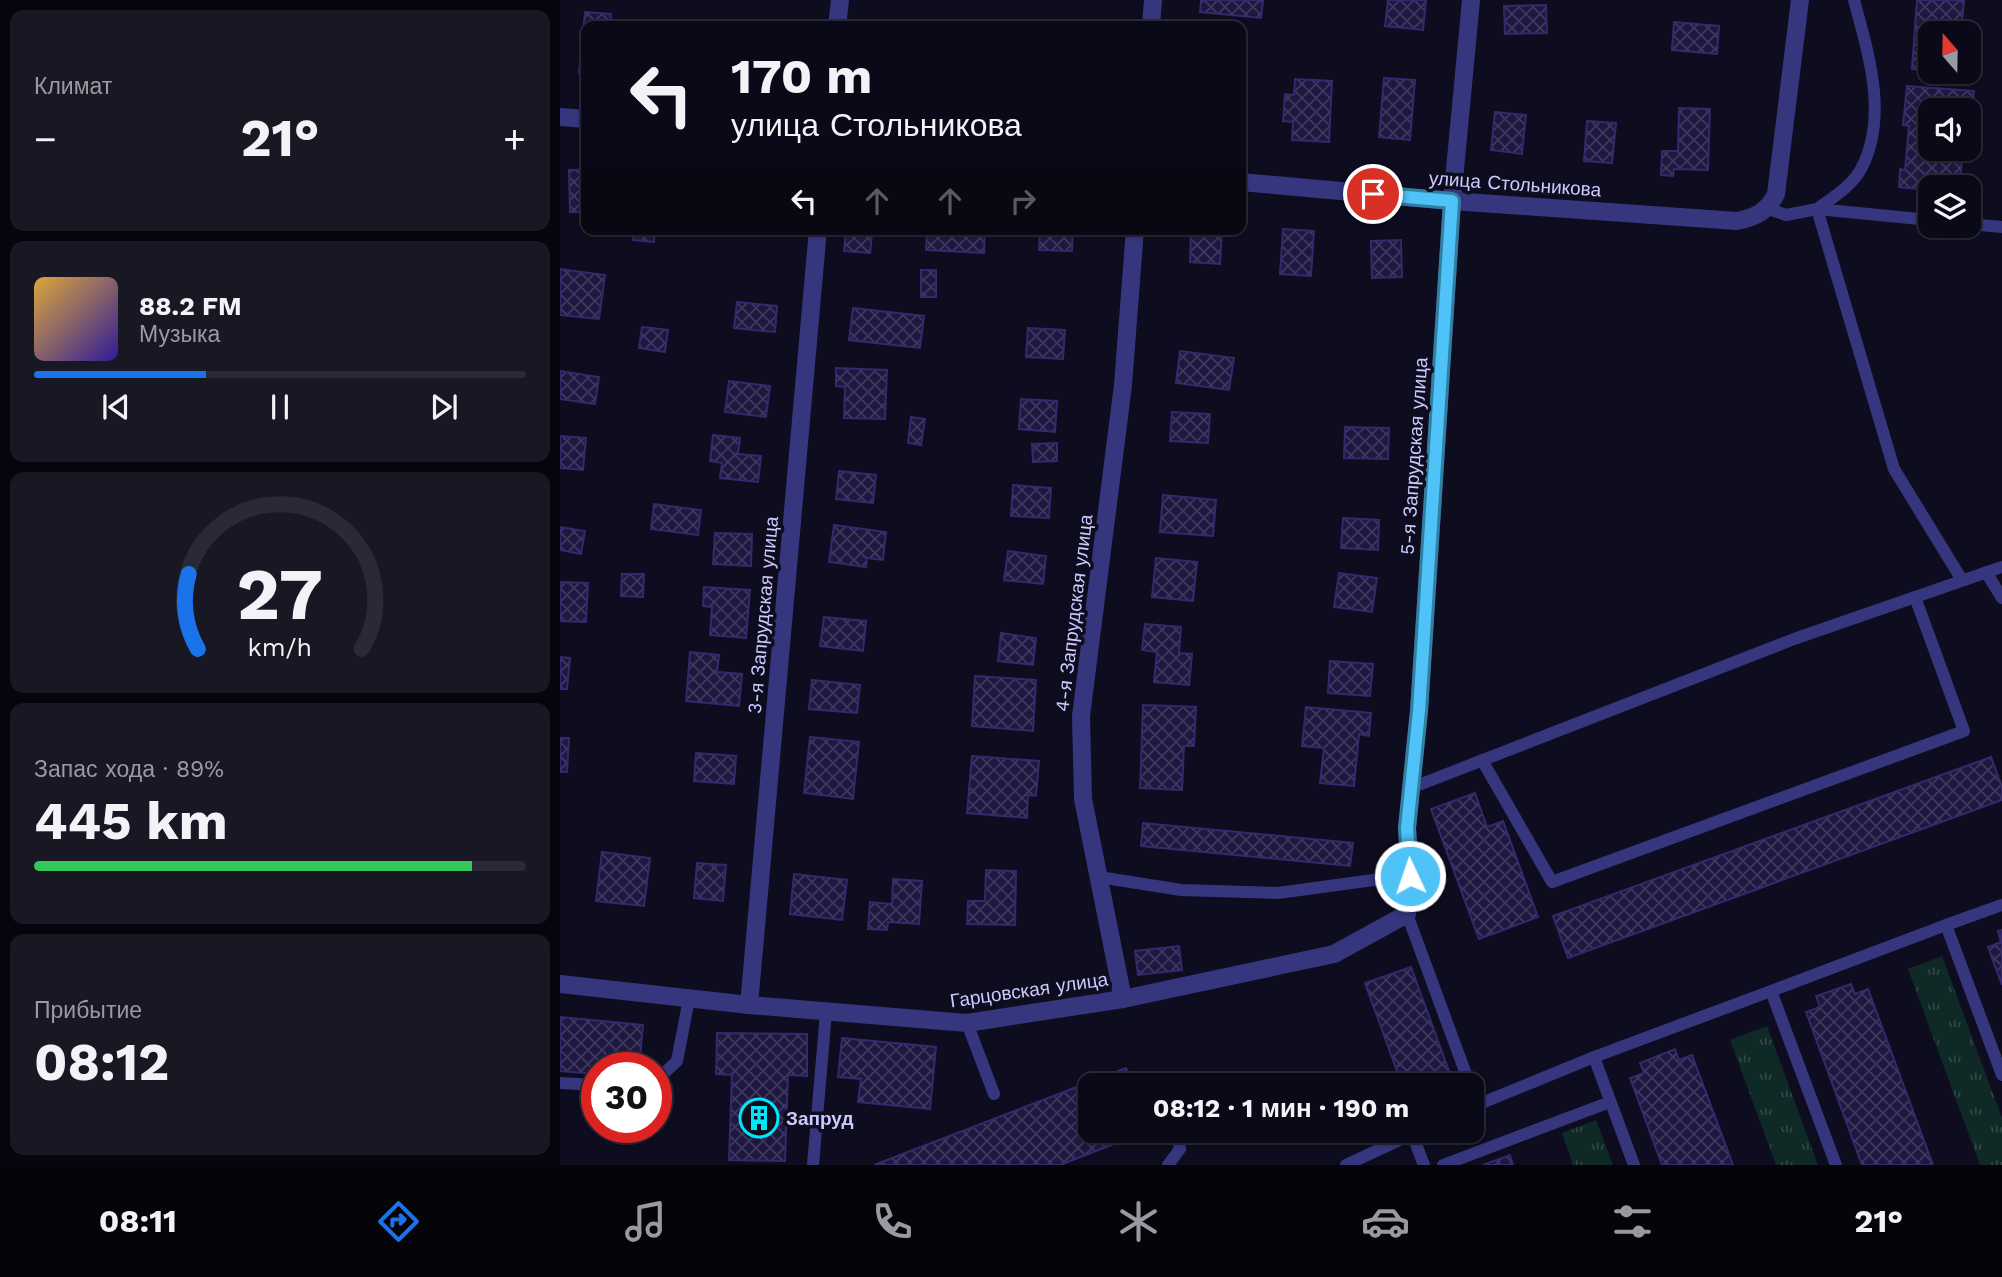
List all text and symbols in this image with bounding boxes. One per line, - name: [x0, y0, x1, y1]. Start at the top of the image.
- north arrow: [1918, 21, 1981, 84]
- map controls: [1918, 21, 1981, 238]
- text: 170 m: [731, 47, 872, 105]
- icon: left: [616, 49, 707, 140]
- text: Климат: [34, 73, 112, 100]
- button: sound: [1918, 98, 1981, 161]
- text: улица Стольникова: [731, 106, 1022, 144]
- text: 21°: [240, 108, 320, 169]
- text: −: [34, 117, 57, 161]
- text: +: [503, 117, 526, 161]
- pin: [1343, 164, 1403, 224]
- street label: улица Стольникова: [1428, 167, 1602, 202]
- icon: arrive: [1354, 175, 1392, 213]
- button: layers: [1918, 175, 1981, 238]
- icon: left: [785, 182, 823, 220]
- icon: ahead: [858, 182, 896, 220]
- icon: ahead: [931, 182, 969, 220]
- icon: right: [1004, 182, 1042, 220]
- text: 88.2 FM: [139, 291, 242, 321]
- text: Музыка: [139, 321, 220, 348]
- street label: 5-я Запрудская улица: [1396, 356, 1432, 556]
- icon: previous: [97, 388, 135, 426]
- icon: pause: [261, 388, 299, 426]
- icon: next: [425, 388, 463, 426]
- street label: 4-я Запрудская улица: [1050, 513, 1098, 713]
- street label: 3-я Запрудская улица: [743, 515, 783, 715]
- text: 27: [237, 551, 323, 637]
- text: km/h: [248, 632, 312, 661]
- text: Запас хода · 89%: [34, 756, 224, 783]
- text: 445 km: [34, 791, 228, 852]
- position arrow: [1373, 839, 1447, 913]
- street label: Гарцовская улица: [949, 967, 1110, 1012]
- text: Прибытие: [34, 997, 142, 1024]
- text: 08:12: [34, 1032, 169, 1093]
- speed limit sign: 30: [581, 1052, 672, 1143]
- text: 08:12 · 1 мин · 190 m: [1153, 1093, 1409, 1123]
- building icon: Запруд: [738, 1097, 780, 1139]
- place label: Запруд: [786, 1107, 853, 1130]
- icon: directions: [374, 1197, 423, 1246]
- icon: music: [621, 1197, 670, 1246]
- icon: phone: [868, 1197, 917, 1246]
- icon: climate: [1114, 1197, 1163, 1246]
- icon: car: [1361, 1197, 1410, 1246]
- icon: filters: [1608, 1197, 1657, 1246]
- text: 08:11: [99, 1202, 177, 1240]
- text: 21°: [1854, 1202, 1903, 1240]

